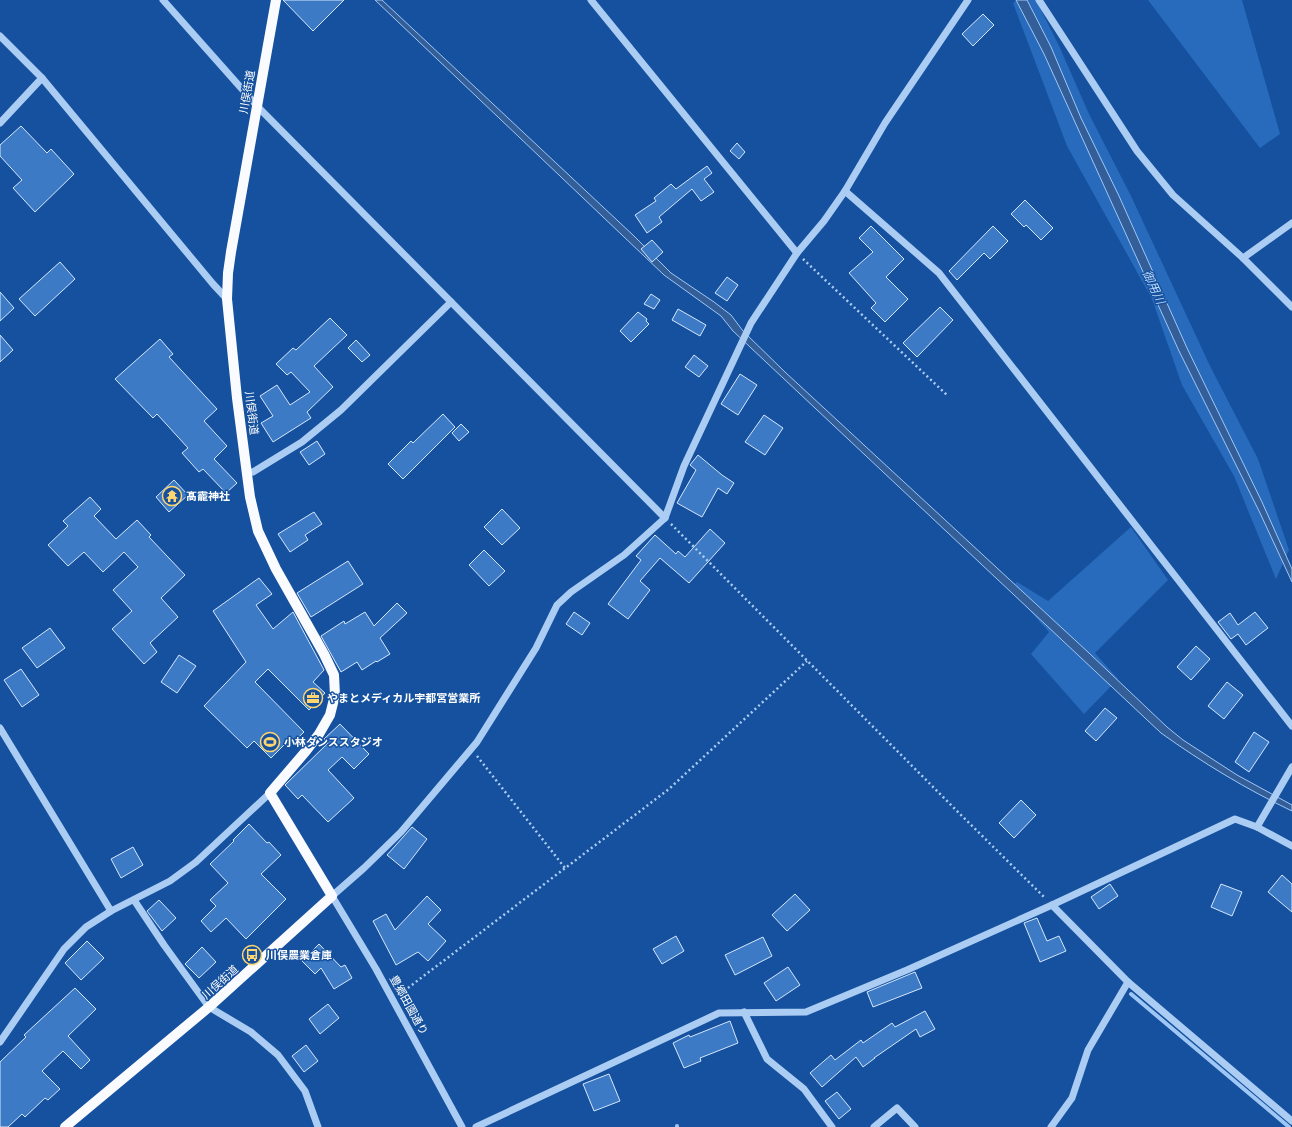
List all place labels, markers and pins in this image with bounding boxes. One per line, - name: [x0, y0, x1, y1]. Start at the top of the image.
- temple icon: 髙靇神社: [161, 485, 183, 507]
- place label: 髙靇神社: [186, 489, 230, 503]
- office icon: やまとメディカル宇都宮営業所: [302, 687, 324, 709]
- place label: やまとメディカル宇都宮営業所: [327, 691, 480, 705]
- sports icon: 小林ダンススタジオ: [259, 731, 281, 753]
- place label: 小林ダンススタジオ: [284, 735, 383, 749]
- bus stop icon: 川俣農業倉庫: [241, 944, 263, 966]
- place label: 川俣農業倉庫: [266, 948, 332, 962]

